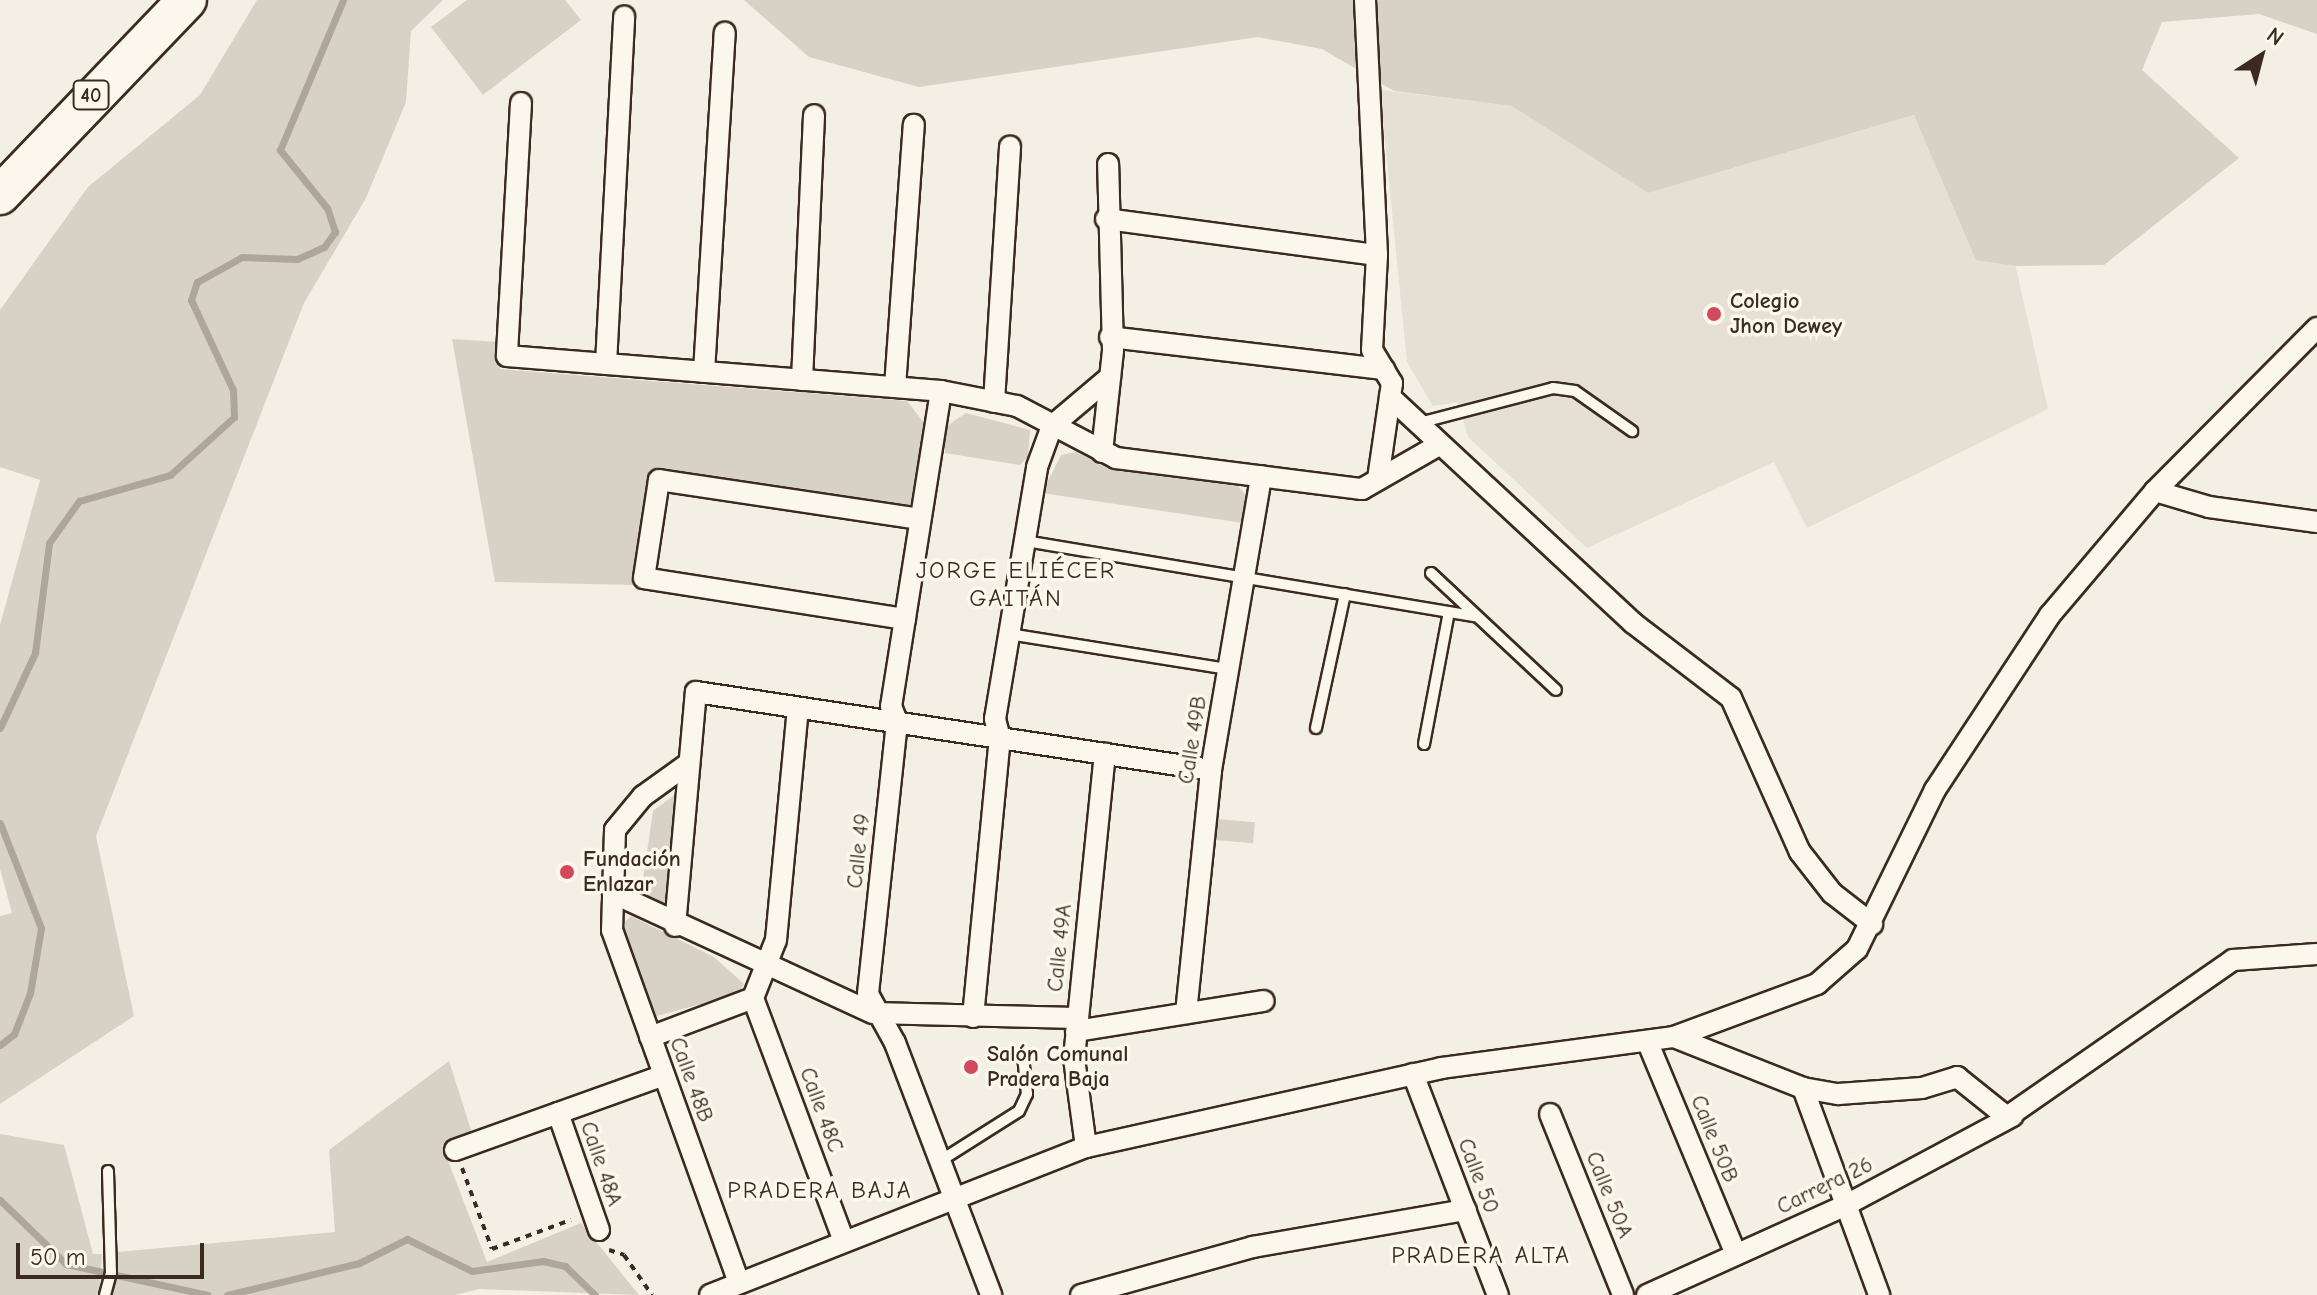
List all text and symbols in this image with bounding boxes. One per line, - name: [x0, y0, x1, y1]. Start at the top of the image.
- north arrow: [2221, 16, 2301, 96]
- text: N: [2262, 22, 2289, 51]
- road number: 40: [71, 79, 111, 111]
- place label: Colegio Jhon Dewey: [1730, 288, 1842, 340]
- marker: Colegio Jhon Dewey: [1705, 305, 1723, 323]
- district label: JORGE ELIÉCER GAITÁN: [916, 557, 1116, 613]
- street label: Calle 49B: [1173, 694, 1213, 786]
- street label: Calle 49: [842, 812, 876, 890]
- place label: Fundación Enlazar: [583, 846, 681, 898]
- marker: Fundación Enlazar: [558, 863, 576, 881]
- street label: Calle 49A: [1042, 903, 1078, 993]
- street label: Calle 48B: [663, 1034, 719, 1126]
- place label: Salón Comunal Pradera Baja: [987, 1041, 1128, 1092]
- marker: Salón Comunal Pradera Baja: [962, 1058, 980, 1076]
- street label: Calle 48C: [793, 1064, 849, 1156]
- street label: Calle 50B: [1685, 1091, 1743, 1187]
- street label: Calle 48A: [574, 1118, 628, 1210]
- street label: Calle 50: [1452, 1135, 1504, 1217]
- street label: Calle 50A: [1580, 1148, 1638, 1242]
- street label: Carrera 26: [1773, 1151, 1877, 1221]
- district label: PRADERA BAJA: [727, 1177, 913, 1205]
- scale bar: [20, 1227, 208, 1277]
- district label: PRADERA ALTA: [1391, 1242, 1571, 1270]
- text: 50 m: [30, 1243, 86, 1271]

